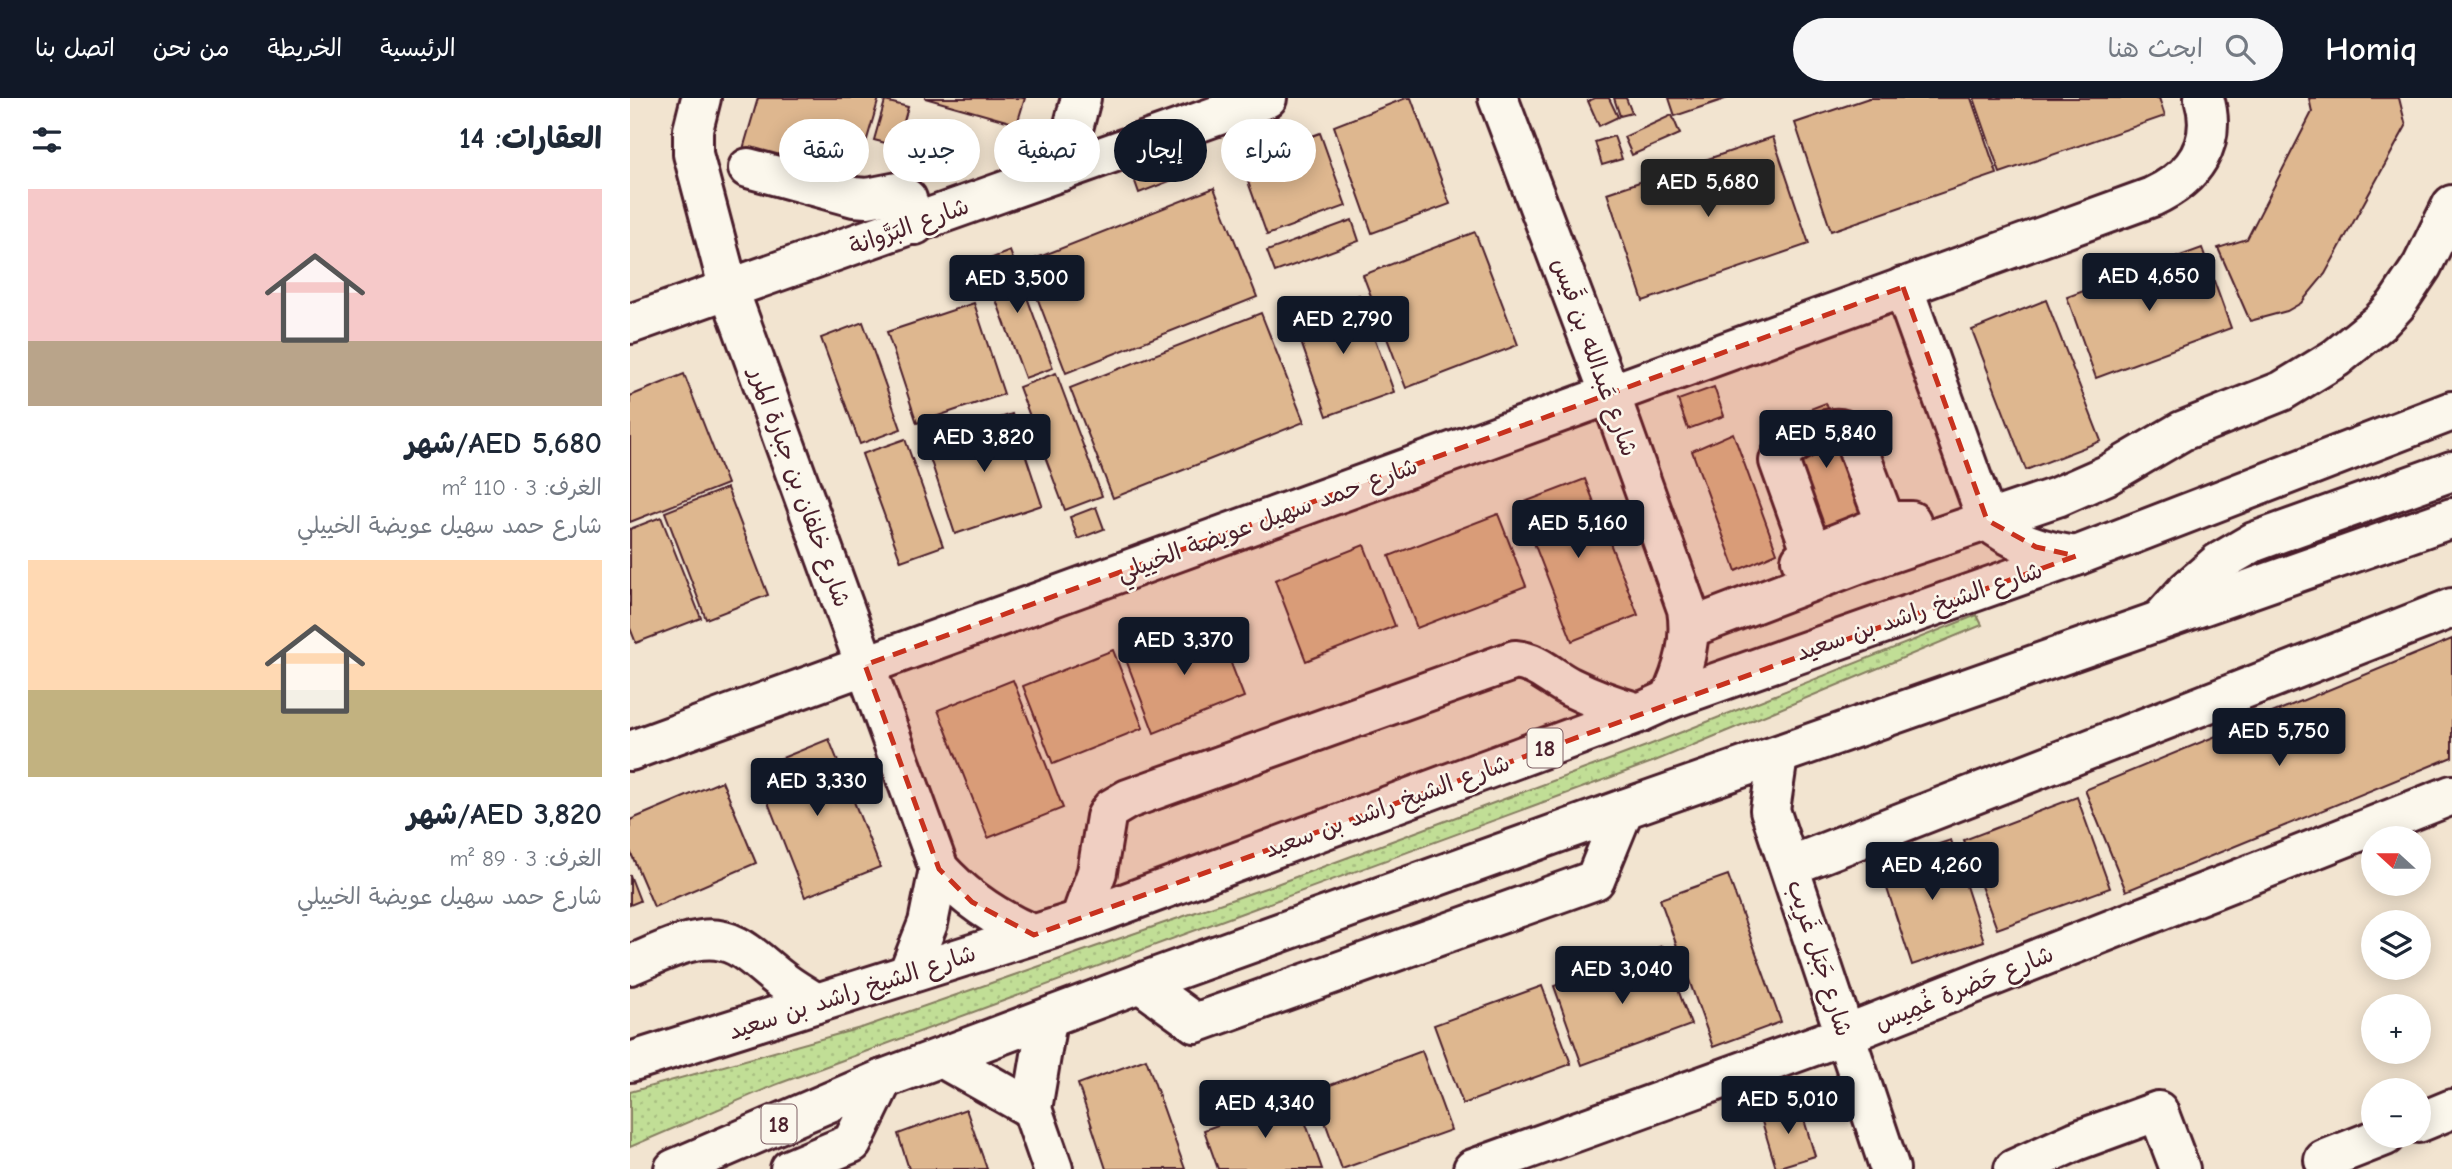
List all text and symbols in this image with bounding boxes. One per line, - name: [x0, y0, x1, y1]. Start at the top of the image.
- search box: [1793, 18, 2283, 81]
- icon: search: [2221, 30, 2259, 68]
- text: Homiq: [2325, 30, 2417, 68]
- text: اتصل بنا: [35, 34, 115, 62]
- text: من نحن: [153, 34, 229, 62]
- text: الخريطة: [267, 34, 342, 62]
- text: الرئيسية: [380, 34, 456, 62]
- text: ابحث هنا: [2108, 34, 2203, 64]
- chip: شقة: [779, 119, 869, 182]
- chip: جديد: [883, 119, 980, 182]
- chip: تصفية: [994, 119, 1100, 182]
- chip: إيجار: [1114, 119, 1207, 182]
- chip: شراء: [1221, 119, 1316, 182]
- icon: filters: [28, 121, 66, 159]
- text: العقارات: 14: [459, 121, 602, 156]
- pin: AED 5,680: [1628, 159, 1788, 219]
- text: AED 5,680: [1657, 168, 1759, 195]
- street label: شارع البَرَّوانة: [845, 191, 974, 263]
- icon: home: [252, 235, 378, 361]
- street label: شارع عَبدالله بن قَيس: [1543, 253, 1646, 461]
- pin: AED 4,650: [2069, 254, 2229, 313]
- pin: AED 3,500: [937, 256, 1097, 315]
- text: AED 4,650: [2098, 262, 2200, 289]
- text: AED 3,500: [965, 264, 1069, 291]
- pin: AED 2,790: [1263, 296, 1423, 356]
- text: AED 2,790: [1293, 305, 1393, 332]
- street label: شارع خلفان بن جبارة المرر: [740, 361, 856, 612]
- pin: AED 5,840: [1746, 410, 1906, 470]
- pin: AED 3,820: [904, 414, 1064, 474]
- text: AED 5,840: [1775, 419, 1877, 446]
- text: AED 3,820: [934, 423, 1034, 450]
- text: AED 5,680/شهر: [405, 426, 602, 461]
- street label: شارع حمد سهيل عويضة الخييلي: [1113, 451, 1424, 593]
- text: الغرف: 3 · 110 m²: [441, 474, 602, 501]
- pin: AED 5,160: [1498, 500, 1658, 560]
- text: AED 5,160: [1528, 509, 1628, 536]
- text: شارع حمد سهيل عويضة الخييلي: [297, 512, 602, 539]
- street label: شارع الشيخ راشد بن سعيد: [1792, 556, 2047, 669]
- icon: home: [252, 606, 378, 732]
- pin: AED 3,370: [1104, 618, 1264, 677]
- text: AED 3,370: [1134, 626, 1234, 653]
- pin: AED 5,750: [2199, 708, 2359, 768]
- text: AED 5,750: [2228, 717, 2330, 744]
- road number: 18: [1528, 728, 1562, 768]
- street label: شارع الشيخ راشد بن سعيد: [1261, 749, 1514, 866]
- pin: AED 3,330: [737, 758, 897, 818]
- text: AED 3,330: [767, 767, 867, 794]
- text: AED 3,820/شهر: [407, 797, 602, 832]
- north arrow: [2361, 826, 2431, 896]
- map controls: [2361, 826, 2431, 1148]
- pin: AED 4,260: [1852, 842, 2012, 902]
- text: الغرف: 3 · 89 m²: [450, 845, 602, 872]
- text: AED 4,260: [1882, 851, 1982, 878]
- street label: شارع جَبَل غَرِيب: [1778, 876, 1859, 1041]
- text: شارع حمد سهيل عويضة الخييلي: [297, 883, 602, 910]
- button: layers: [2361, 910, 2431, 980]
- street label: شارع الشيخ راشد بن سعيد: [725, 939, 980, 1048]
- street label: شارع حَضرة غُمِيس: [1870, 939, 2059, 1039]
- pin: AED 3,040: [1542, 946, 1702, 1006]
- text: AED 3,040: [1571, 955, 1673, 982]
- button: +: [2361, 994, 2431, 1064]
- pin: AED 5,010: [1708, 1076, 1868, 1136]
- button: −: [2361, 1078, 2431, 1148]
- pin: AED 4,340: [1185, 1080, 1345, 1140]
- text: AED 5,010: [1738, 1085, 1838, 1112]
- text: AED 4,340: [1215, 1089, 1315, 1116]
- road number: 18: [762, 1105, 796, 1144]

